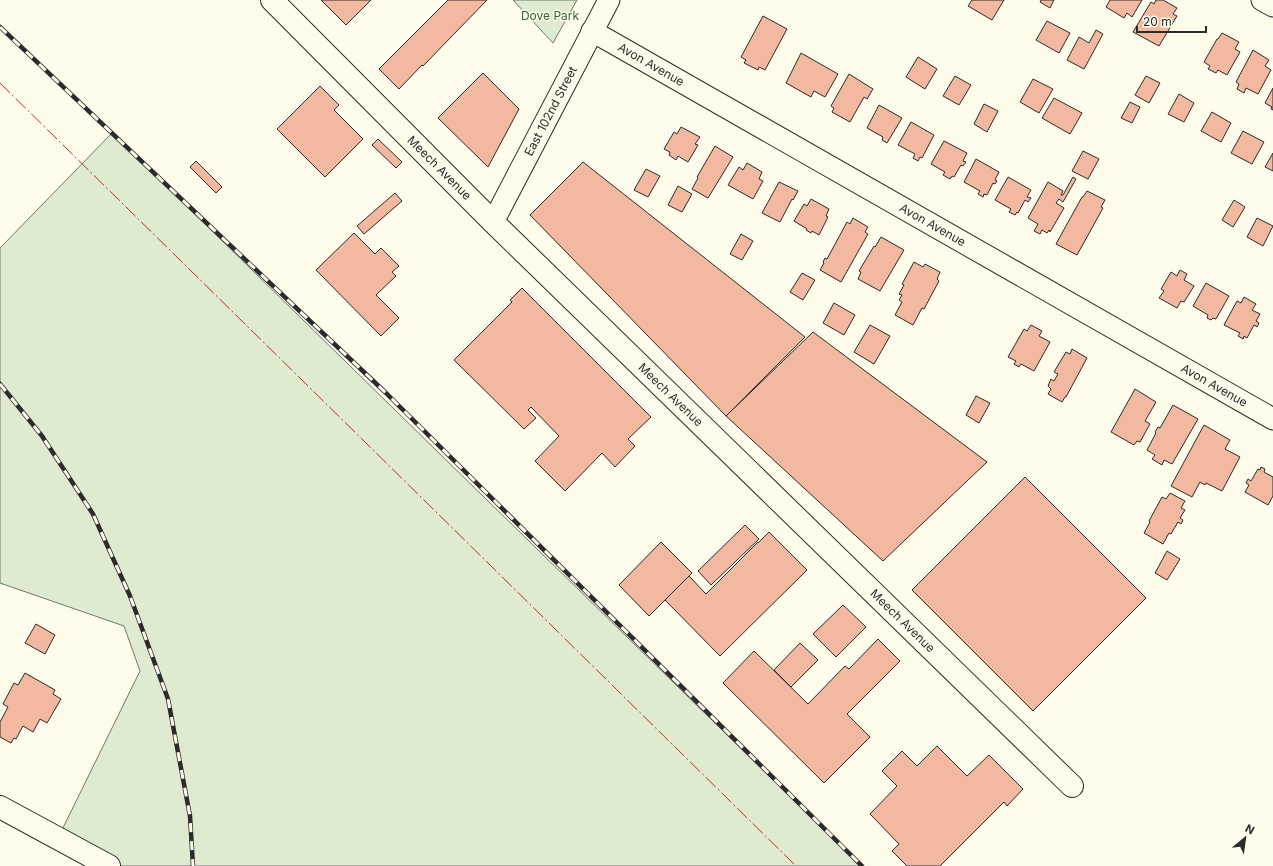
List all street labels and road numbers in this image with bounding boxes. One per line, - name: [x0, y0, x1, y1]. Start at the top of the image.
- street label: Avon Avenue: [616, 39, 687, 89]
- street label: East 102nd Street: [521, 64, 580, 158]
- street label: Meech Avenue: [404, 132, 475, 203]
- street label: Avon Avenue: [897, 200, 969, 249]
- street label: Meech Avenue: [635, 360, 706, 429]
- street label: Avon Avenue: [1179, 360, 1250, 410]
- street label: Meech Avenue: [867, 586, 938, 655]

